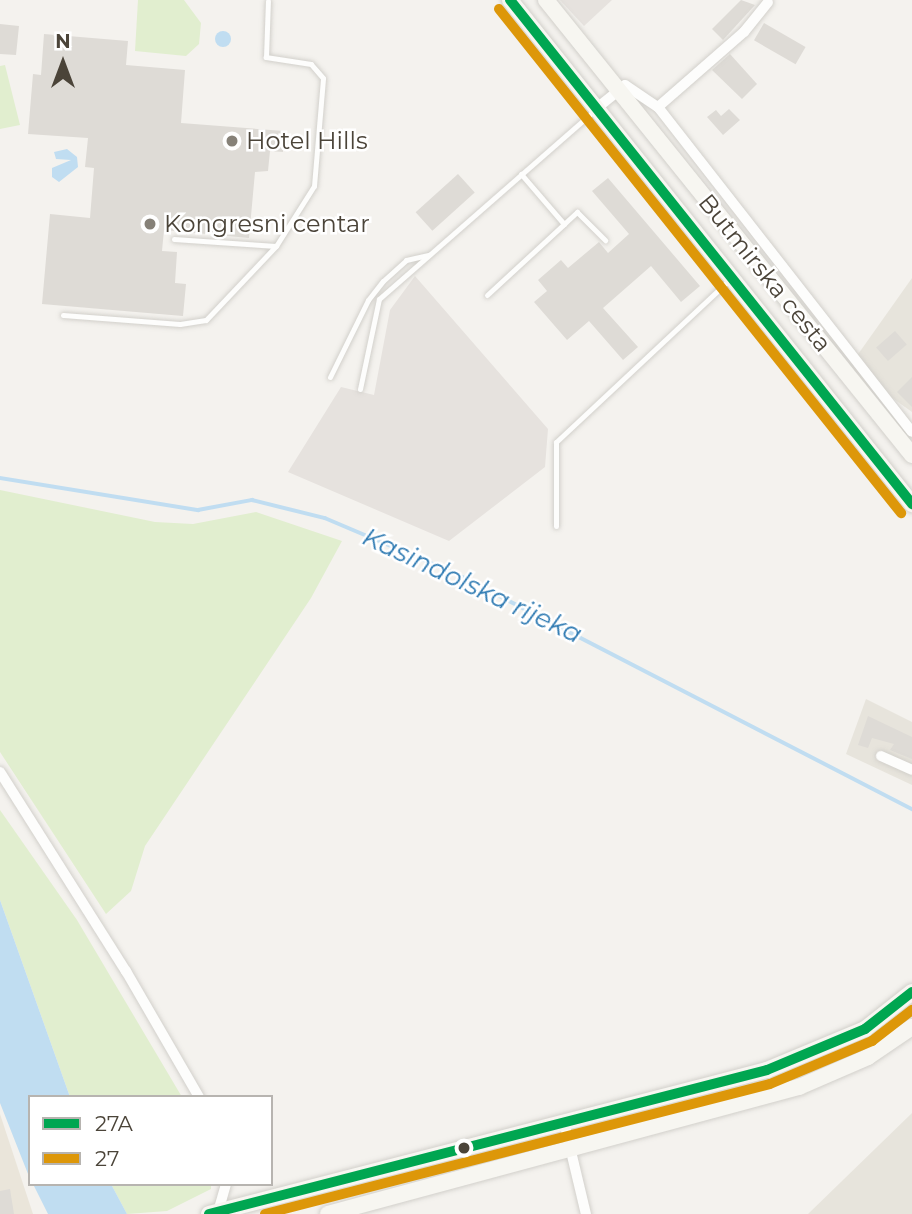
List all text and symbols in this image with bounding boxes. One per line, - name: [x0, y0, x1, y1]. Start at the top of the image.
- north arrow: [28, 28, 98, 98]
- text: N: [55, 30, 71, 53]
- place label: Hotel Hills: [246, 127, 368, 155]
- marker: Hotel Hills: [224, 133, 240, 149]
- street label: Butmirska cesta: [693, 188, 837, 358]
- place label: Kongresni centar: [164, 210, 370, 238]
- marker: Kongresni centar: [142, 216, 158, 232]
- water label: Kasindolska rijeka: [357, 522, 587, 650]
- legend: [28, 1095, 273, 1186]
- text: 27A: [95, 1111, 133, 1136]
- unlabelled marker: [457, 1141, 471, 1155]
- text: 27: [95, 1146, 119, 1171]

